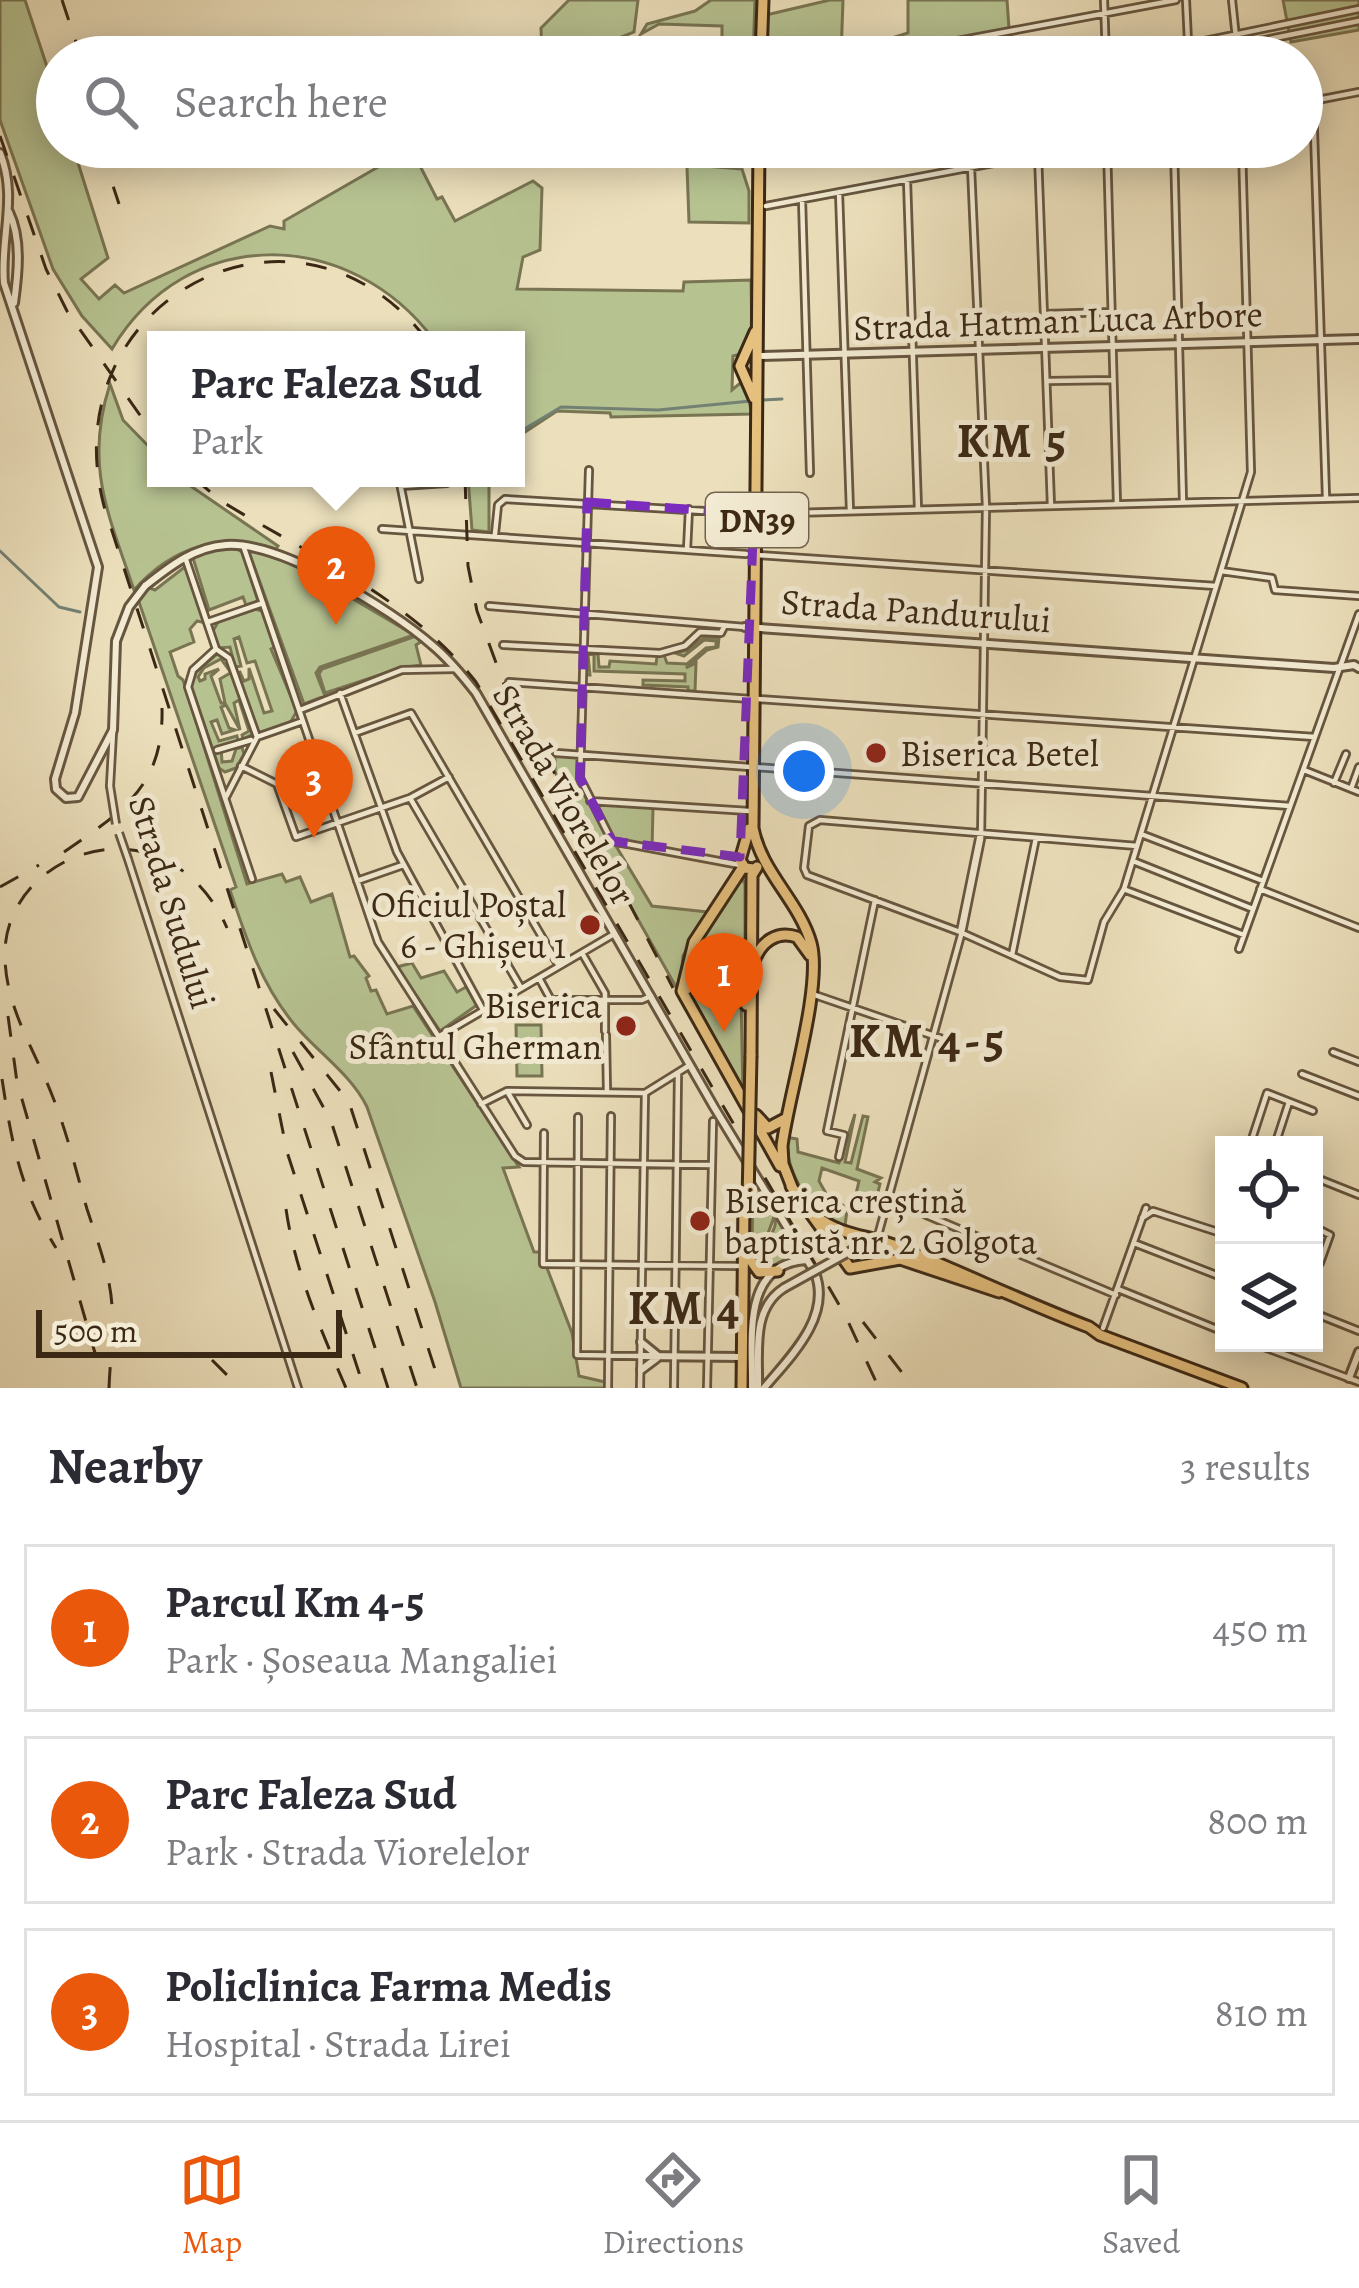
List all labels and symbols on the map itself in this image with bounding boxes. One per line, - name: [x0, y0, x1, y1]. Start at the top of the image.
- street label: Strada Hatman Luca Arbore: [853, 289, 1263, 352]
- district label: KM 5: [957, 408, 1069, 474]
- road number: DN39: [706, 493, 808, 547]
- pin: 2: [297, 526, 375, 625]
- street label: Strada Pandurului: [779, 577, 1053, 644]
- street label: Strada Viorelelor: [481, 675, 648, 914]
- place label: Biserica Betel: [900, 729, 1099, 778]
- pin: 3: [275, 739, 353, 838]
- marker: Biserica Betel: [863, 740, 889, 766]
- your location: [774, 741, 834, 801]
- street label: Strada Sudului: [117, 790, 228, 1015]
- place label: Oficiul Poștal 6 - Ghișeu 1: [371, 880, 566, 970]
- marker: Oficiul Poștal 6 - Ghișeu 1: [577, 912, 603, 938]
- pin: 1: [685, 933, 763, 1032]
- place label: Biserica Sfântul Gherman: [348, 981, 602, 1071]
- district label: KM 4-5: [849, 1008, 1007, 1074]
- marker: Biserica Sfântul Gherman: [613, 1013, 639, 1039]
- place label: Biserica creștină baptistă nr. 2 Golgota: [724, 1176, 1037, 1266]
- marker: Biserica creștină baptistă nr. 2 Golgota: [687, 1208, 713, 1234]
- district label: KM 4: [628, 1275, 742, 1341]
- scale bar: [36, 1304, 342, 1357]

